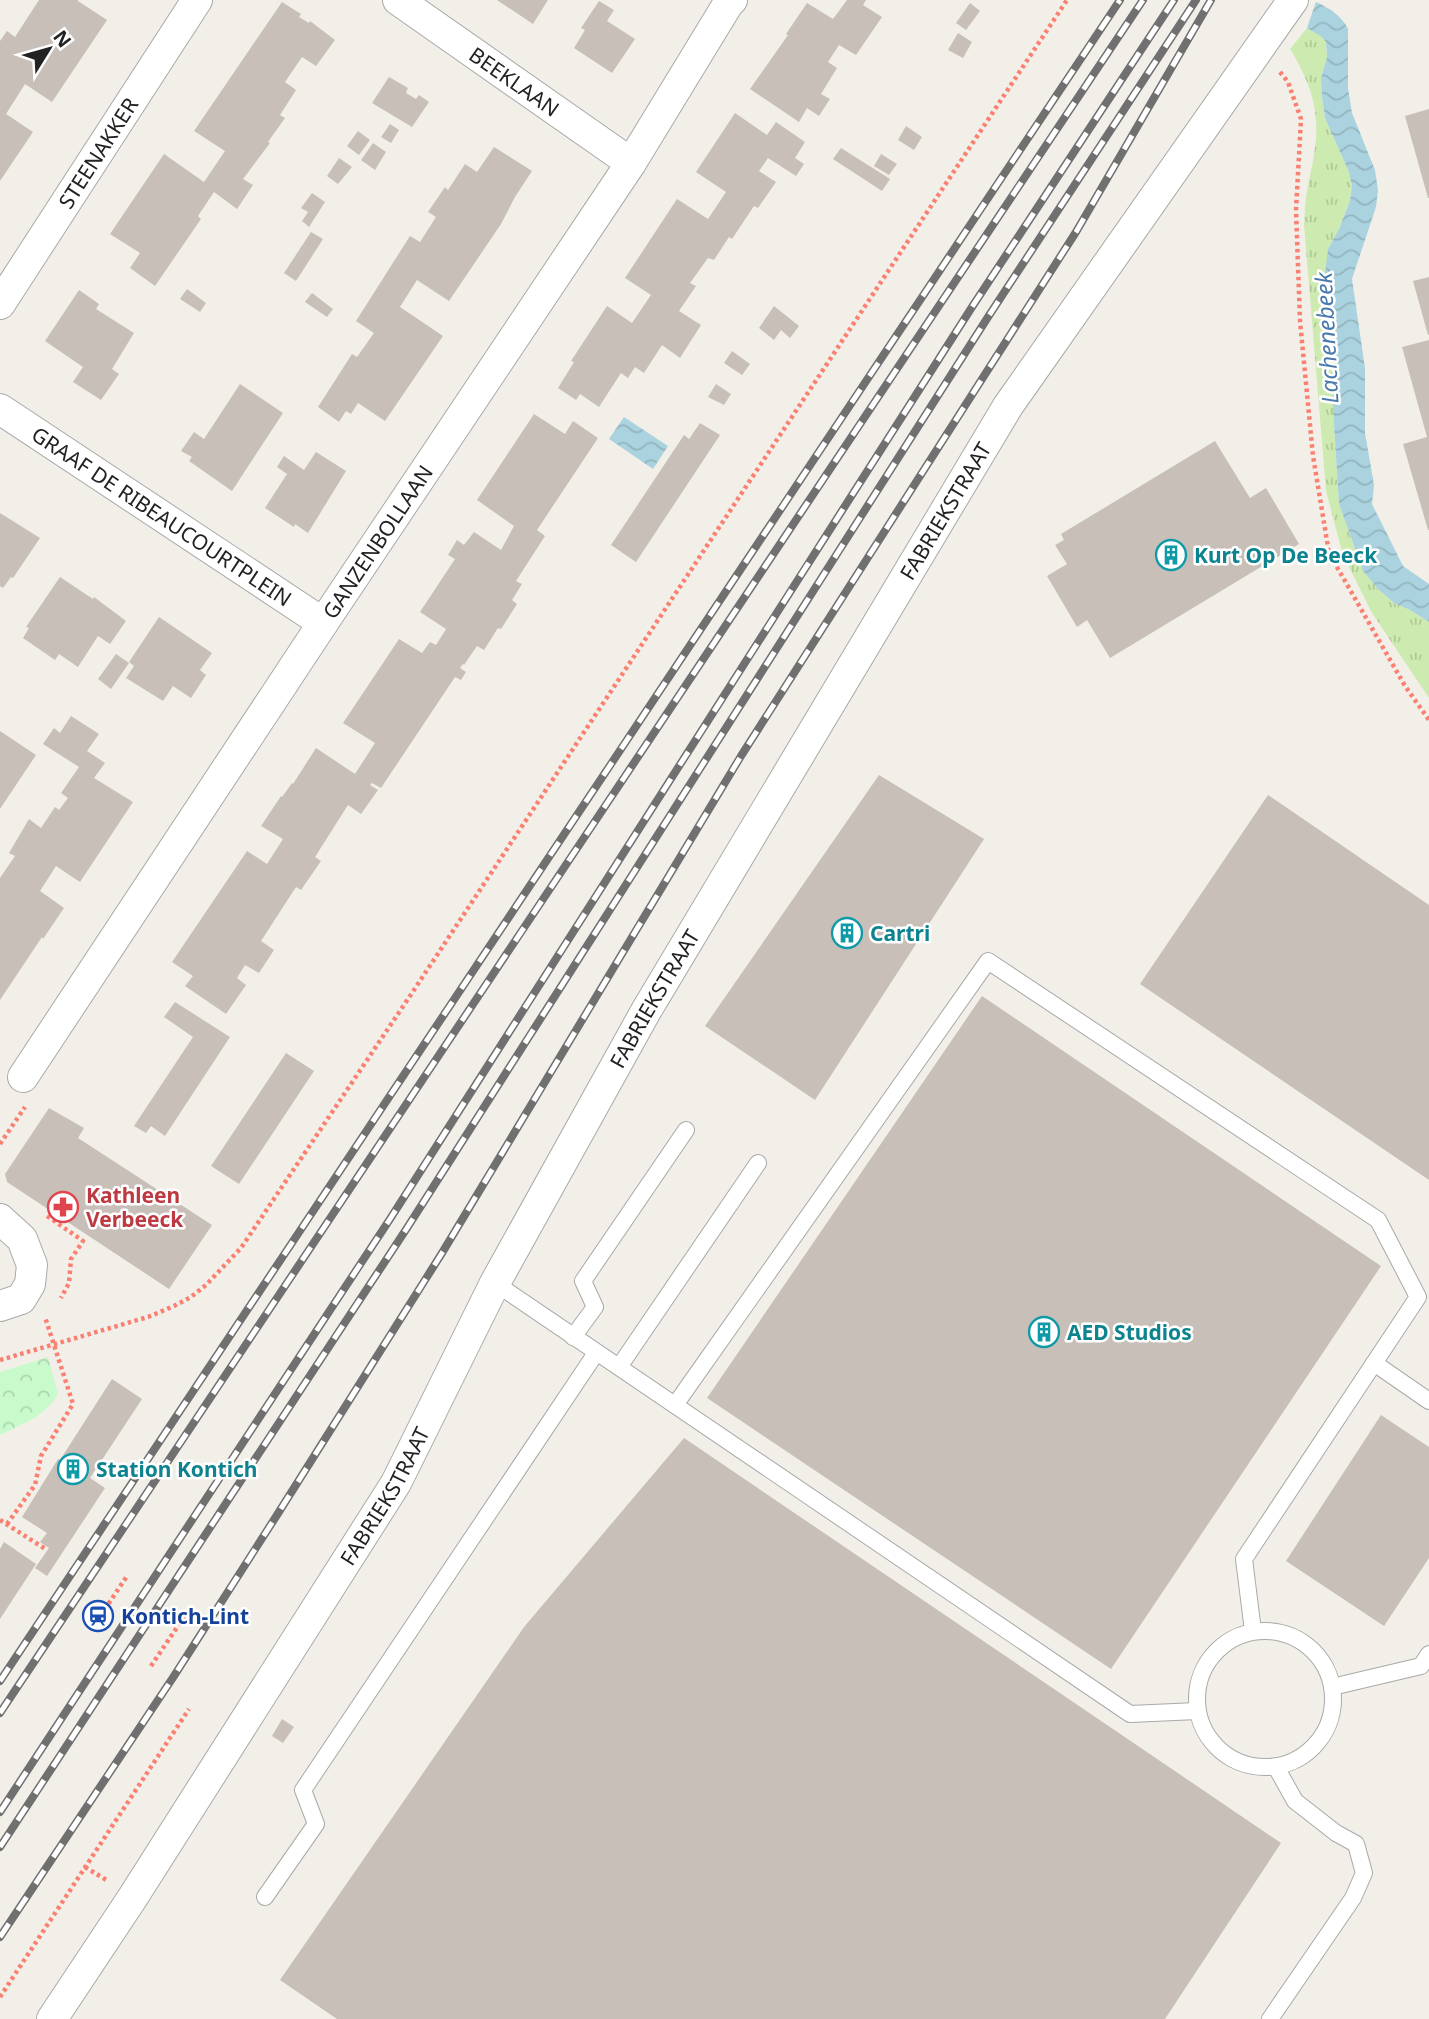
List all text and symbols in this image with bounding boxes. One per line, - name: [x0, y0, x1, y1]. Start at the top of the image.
- north arrow: [14, 14, 84, 84]
- text: N: [48, 25, 78, 53]
- street label: BEEKLAAN: [464, 40, 565, 123]
- street label: STEENAKKER: [52, 92, 144, 214]
- water label: Lachenebeek: [1306, 270, 1345, 405]
- street label: GRAAF DE RIBEAUCOURTPLEIN: [26, 420, 297, 612]
- street label: FABRIEKSTRAAT: [893, 437, 997, 585]
- street label: GANZENBOLLAAN: [316, 459, 439, 624]
- building icon: Kurt Op De Beeck: [1154, 538, 1188, 572]
- place label: Kurt Op De Beeck: [1194, 541, 1378, 569]
- building icon: Cartri: [830, 916, 864, 950]
- place label: Cartri: [870, 919, 930, 947]
- street label: FABRIEKSTRAAT: [603, 924, 706, 1073]
- place label: Kathleen Verbeeck: [86, 1181, 184, 1233]
- pharmacy icon: Kathleen Verbeeck: [46, 1190, 80, 1224]
- building icon: AED Studios: [1027, 1315, 1061, 1349]
- place label: AED Studios: [1067, 1318, 1192, 1346]
- street label: FABRIEKSTRAAT: [333, 1422, 436, 1571]
- building icon: Station Kontich: [56, 1452, 90, 1486]
- place label: Station Kontich: [96, 1455, 258, 1483]
- station icon: Kontich-Lint: [81, 1599, 115, 1633]
- place label: Kontich-Lint: [121, 1602, 249, 1630]

